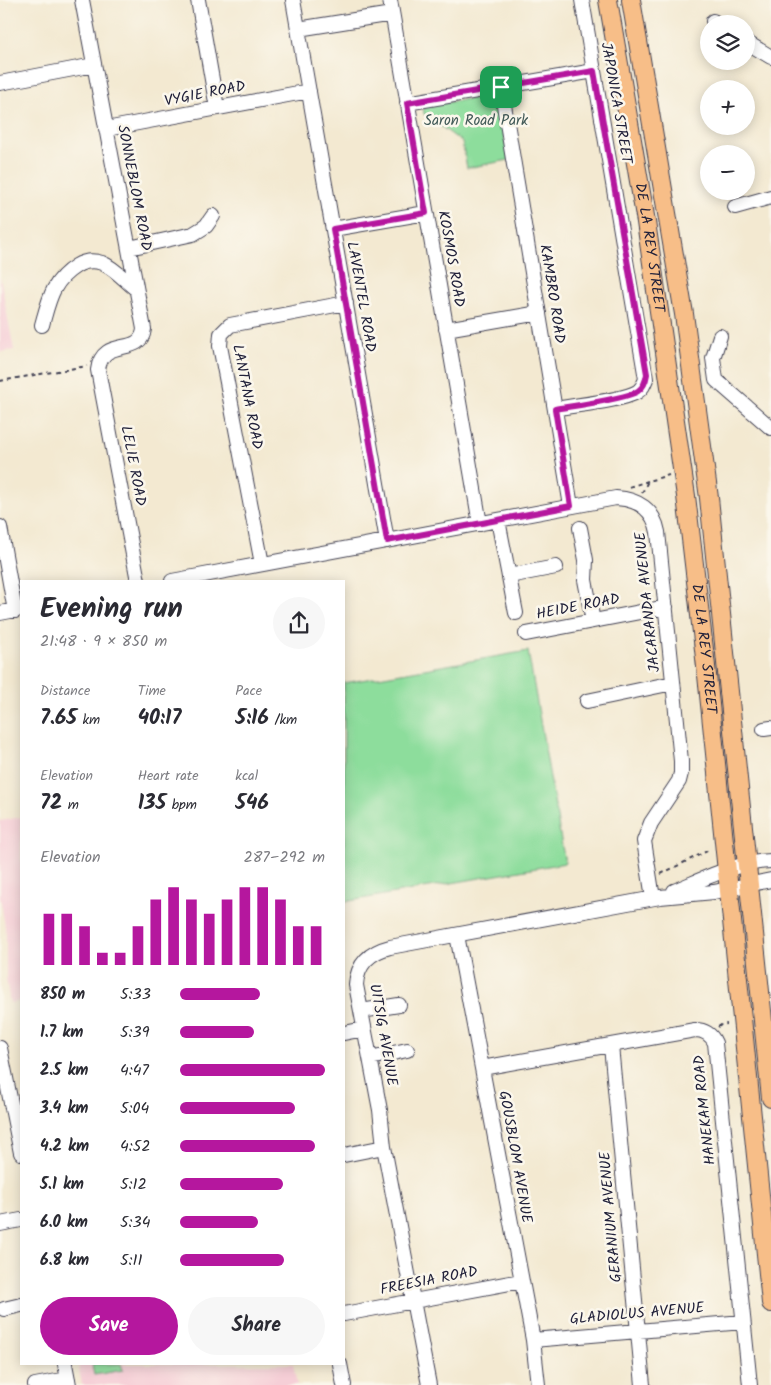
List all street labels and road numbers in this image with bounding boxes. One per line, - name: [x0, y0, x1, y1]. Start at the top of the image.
- street label: JAPONICA STREET: [594, 40, 639, 167]
- street label: VYGIE ROAD: [162, 74, 248, 114]
- street label: SONNEBLOM ROAD: [110, 123, 158, 253]
- street label: DE LA REY STREET: [628, 181, 671, 316]
- street label: KOSMOS ROAD: [431, 209, 471, 310]
- street label: LAVENTEL ROAD: [339, 240, 383, 355]
- street label: KAMBRO ROAD: [532, 243, 572, 346]
- street label: LANTANA ROAD: [225, 342, 269, 452]
- street label: LELIE ROAD: [113, 424, 153, 509]
- street label: JACARANDA AVENUE: [629, 529, 667, 673]
- street label: DE LA REY STREET: [684, 583, 723, 717]
- street label: HEIDE ROAD: [534, 587, 622, 627]
- street label: UITSIG AVENUE: [362, 982, 404, 1089]
- street label: HANEKAM ROAD: [687, 1053, 723, 1166]
- street label: GOUSBLOM AVENUE: [492, 1089, 539, 1226]
- street label: GERANIUM AVENUE: [593, 1149, 629, 1283]
- street label: FREESIA ROAD: [378, 1260, 480, 1302]
- street label: GLADIOLUS AVENUE: [569, 1296, 706, 1332]

